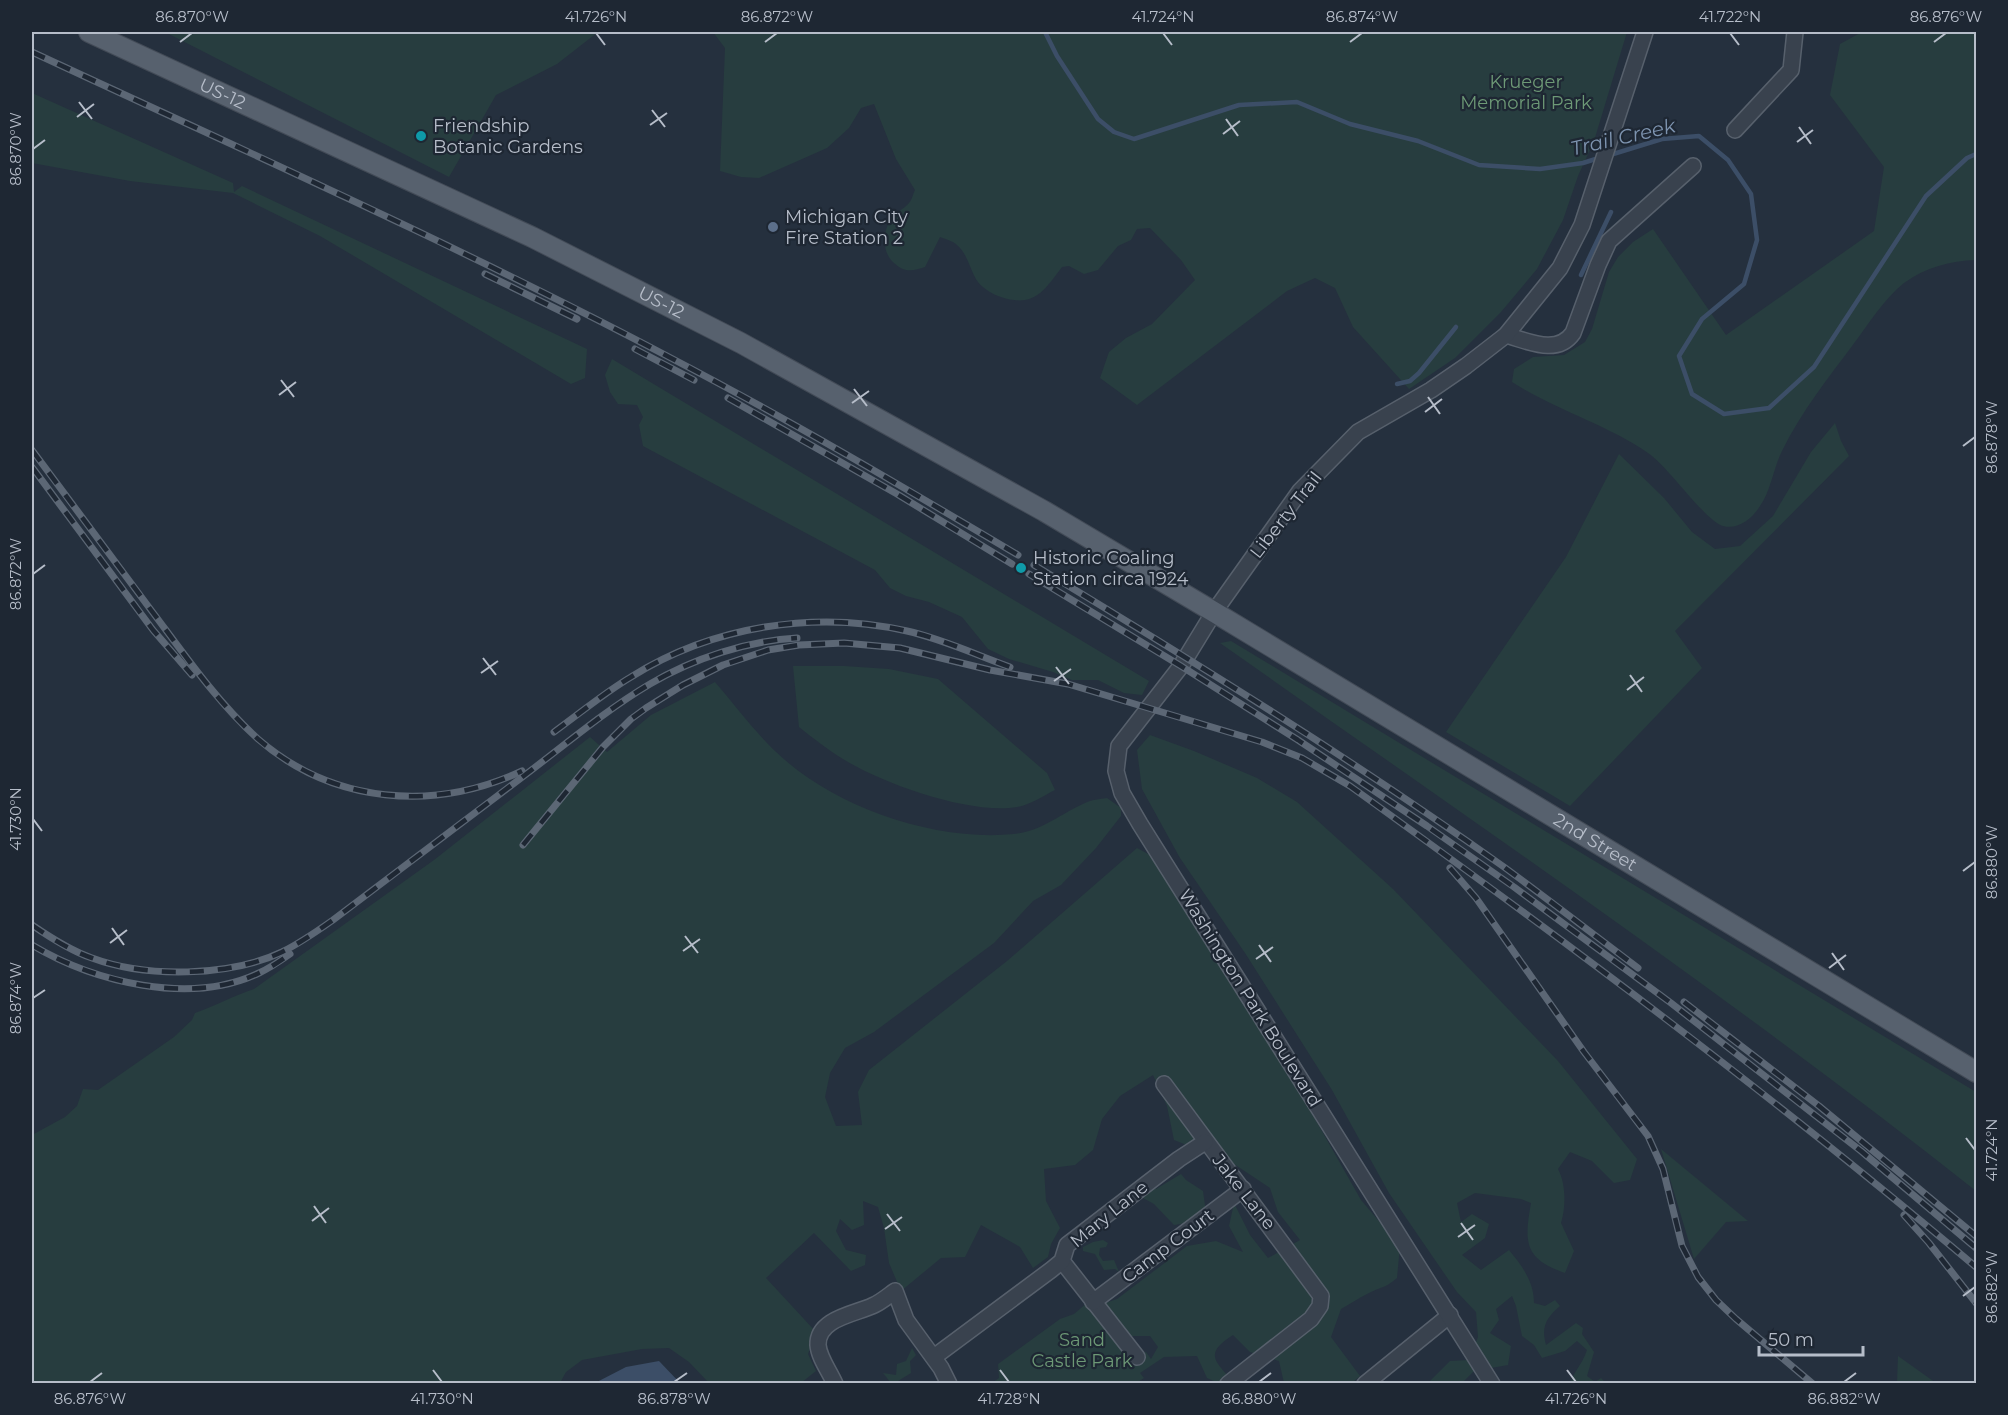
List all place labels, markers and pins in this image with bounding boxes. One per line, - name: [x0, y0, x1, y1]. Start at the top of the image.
- place label: Friendship Botanic Gardens: [433, 115, 583, 158]
- marker: Friendship Botanic Gardens: [414, 129, 428, 143]
- place label: Michigan City Fire Station 2: [785, 206, 908, 249]
- marker: Michigan City Fire Station 2: [766, 220, 780, 234]
- place label: Historic Coaling Station circa 1924: [1033, 547, 1189, 590]
- marker: Historic Coaling Station circa 1924: [1014, 561, 1028, 575]

